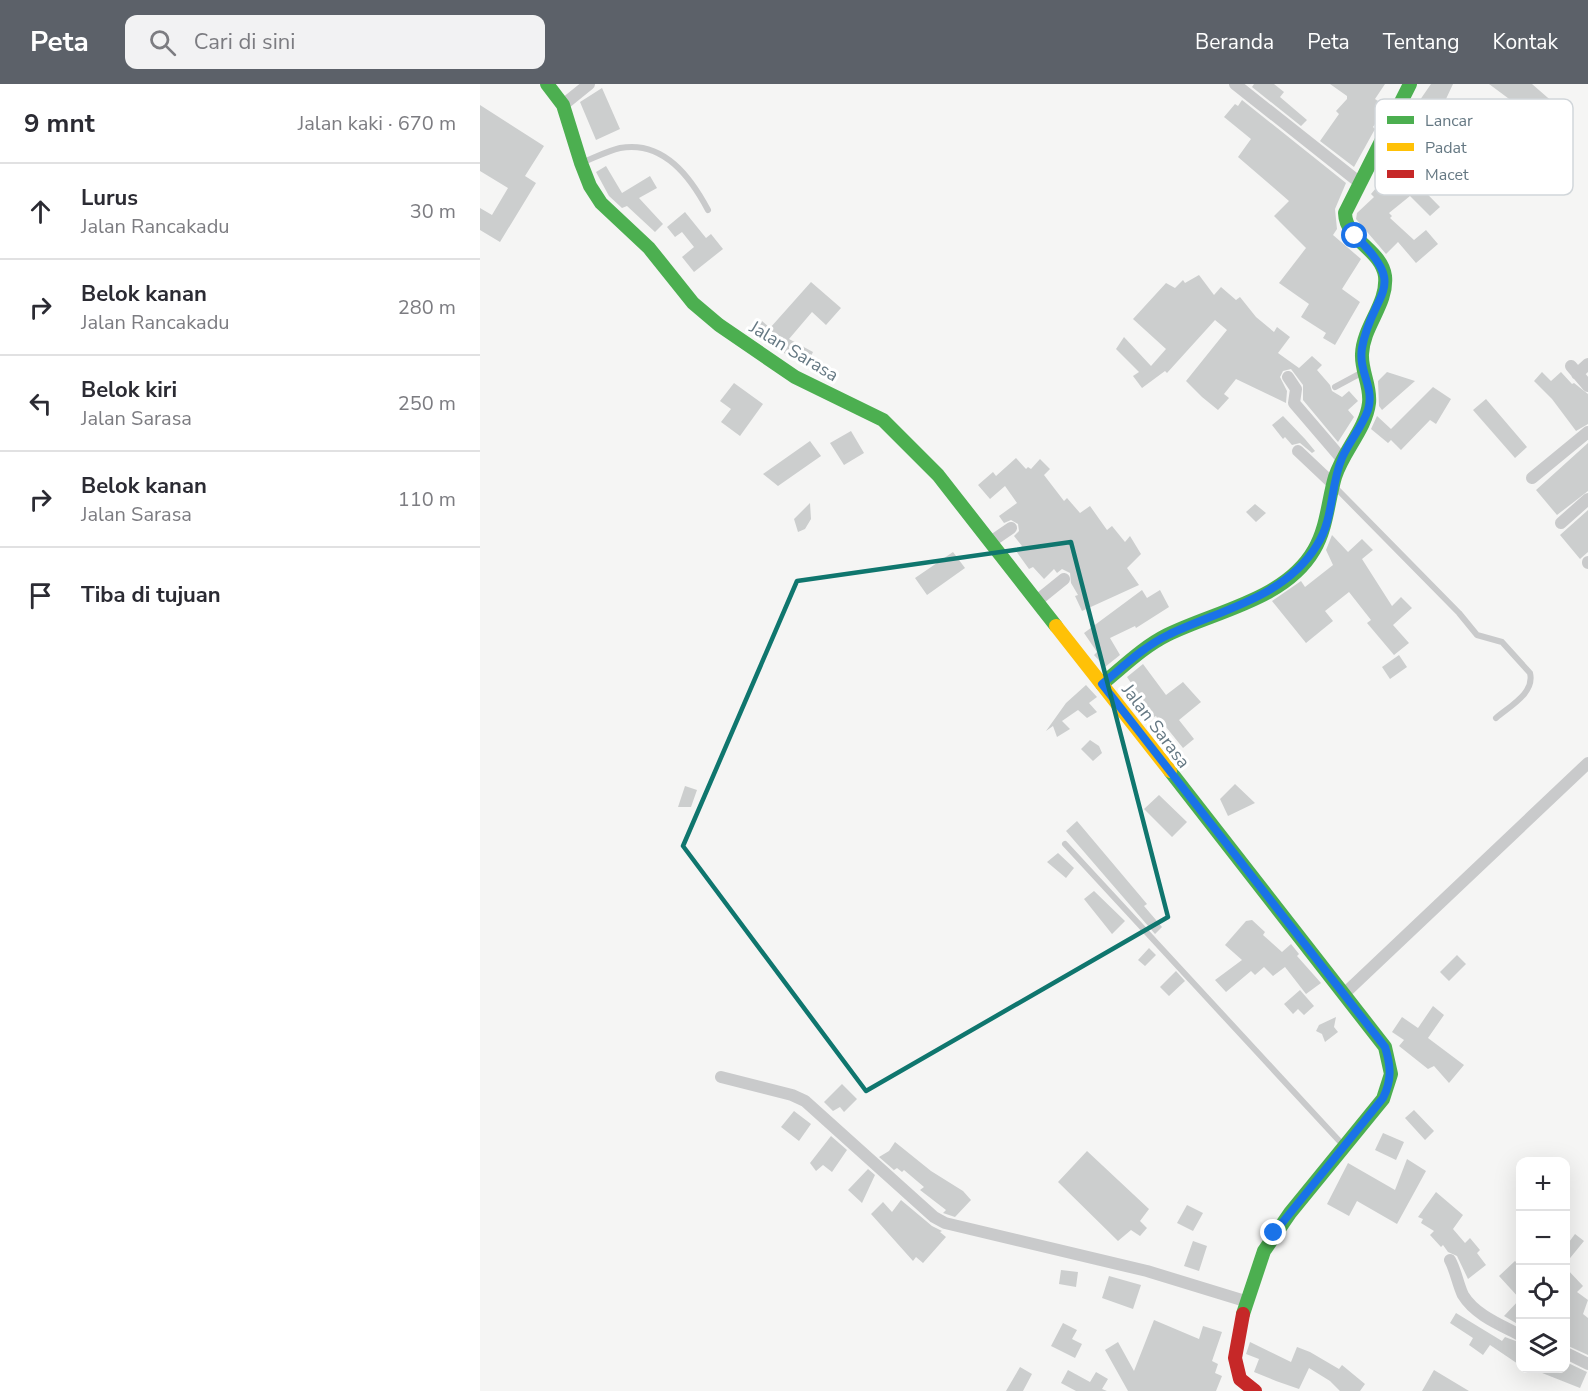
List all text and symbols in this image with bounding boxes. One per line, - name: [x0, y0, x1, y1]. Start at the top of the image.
- search box: [125, 15, 545, 69]
- text: Peta: [30, 23, 89, 61]
- icon: search: [146, 26, 179, 59]
- text: Cari di sini: [194, 27, 295, 57]
- text: Beranda: [1195, 28, 1274, 56]
- text: Peta: [1307, 28, 1350, 56]
- text: Tentang: [1383, 28, 1460, 56]
- text: Kontak: [1493, 28, 1558, 56]
- legend: [1375, 99, 1573, 195]
- text: 9 mnt: [24, 106, 95, 141]
- text: Jalan kaki · 670 m: [298, 110, 456, 137]
- text: Lancar: [1425, 110, 1473, 132]
- text: Padat: [1425, 137, 1467, 159]
- text: Macet: [1425, 164, 1469, 186]
- text: Lurus: [81, 183, 138, 213]
- icon: ahead: [24, 195, 57, 228]
- text: 30 m: [410, 198, 456, 225]
- text: Jalan Rancakadu: [81, 213, 230, 240]
- route start: [1341, 222, 1367, 248]
- text: Belok kanan: [81, 279, 207, 309]
- icon: right: [24, 291, 57, 324]
- text: 280 m: [398, 294, 456, 321]
- text: Jalan Rancakadu: [81, 309, 230, 336]
- street label: Jalan Sarasa: [744, 314, 843, 387]
- text: Belok kiri: [81, 375, 177, 405]
- icon: left: [24, 387, 57, 420]
- text: 250 m: [398, 390, 456, 417]
- text: Jalan Sarasa: [81, 405, 192, 432]
- text: Belok kanan: [81, 471, 207, 501]
- icon: right: [24, 483, 57, 516]
- text: 110 m: [398, 486, 456, 513]
- text: Jalan Sarasa: [81, 501, 192, 528]
- icon: arrive: [24, 579, 57, 612]
- text: Tiba di tujuan: [81, 580, 221, 610]
- street label: Jalan Sarasa: [1116, 678, 1196, 773]
- map controls: [1516, 1157, 1570, 1373]
- button: +: [1516, 1157, 1570, 1211]
- button: −: [1516, 1211, 1570, 1265]
- route end: [1260, 1219, 1286, 1245]
- button: locate: [1516, 1265, 1570, 1319]
- button: layers: [1516, 1319, 1570, 1373]

